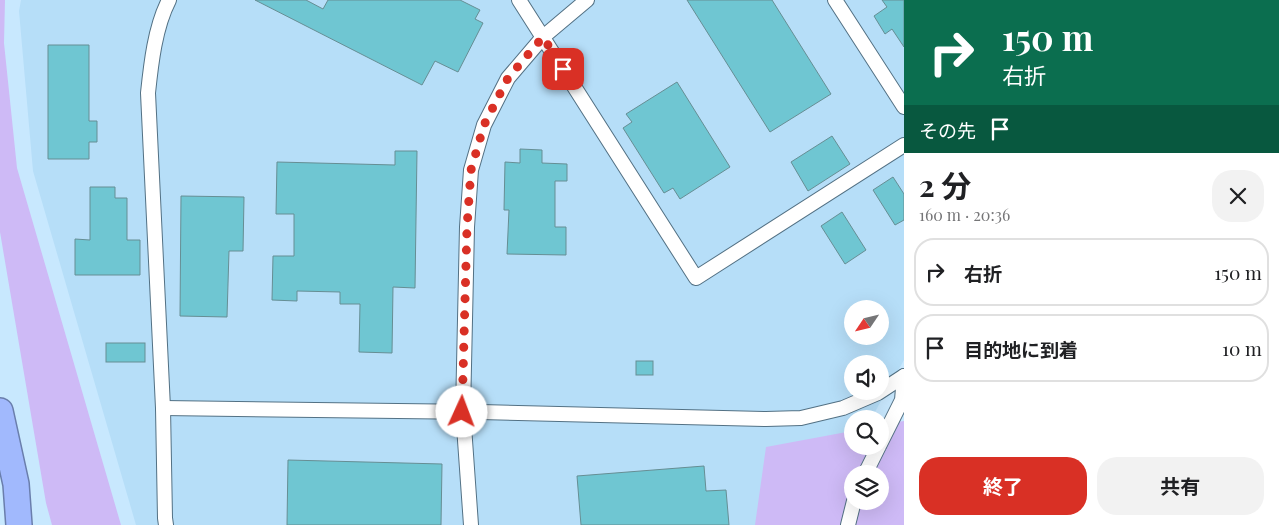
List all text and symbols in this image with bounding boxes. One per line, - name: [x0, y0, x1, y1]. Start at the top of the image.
- text: 150 m: [1002, 13, 1093, 60]
- icon: right: [919, 20, 984, 85]
- pin: [542, 48, 584, 90]
- icon: arrive: [549, 55, 577, 83]
- text: 右折: [1002, 60, 1046, 90]
- icon: arrive: [986, 115, 1014, 143]
- text: その先: [919, 117, 976, 143]
- text: 2 分: [919, 165, 971, 205]
- button: close: [1212, 170, 1264, 222]
- text: 160 m · 20:36: [919, 204, 1010, 225]
- icon: right: [921, 258, 949, 286]
- text: 150 m: [1214, 259, 1262, 285]
- text: 右折: [964, 260, 1002, 286]
- north arrow: [844, 300, 889, 345]
- map controls: [844, 300, 889, 510]
- icon: arrive: [921, 334, 949, 362]
- text: 10 m: [1222, 335, 1262, 361]
- text: 目的地に到着: [964, 336, 1078, 362]
- button: sound: [844, 355, 889, 400]
- position arrow: [435, 385, 487, 437]
- button: search: [844, 410, 889, 455]
- button: 終了: [919, 457, 1087, 515]
- button: 共有: [1097, 457, 1264, 515]
- button: layers: [844, 465, 889, 510]

